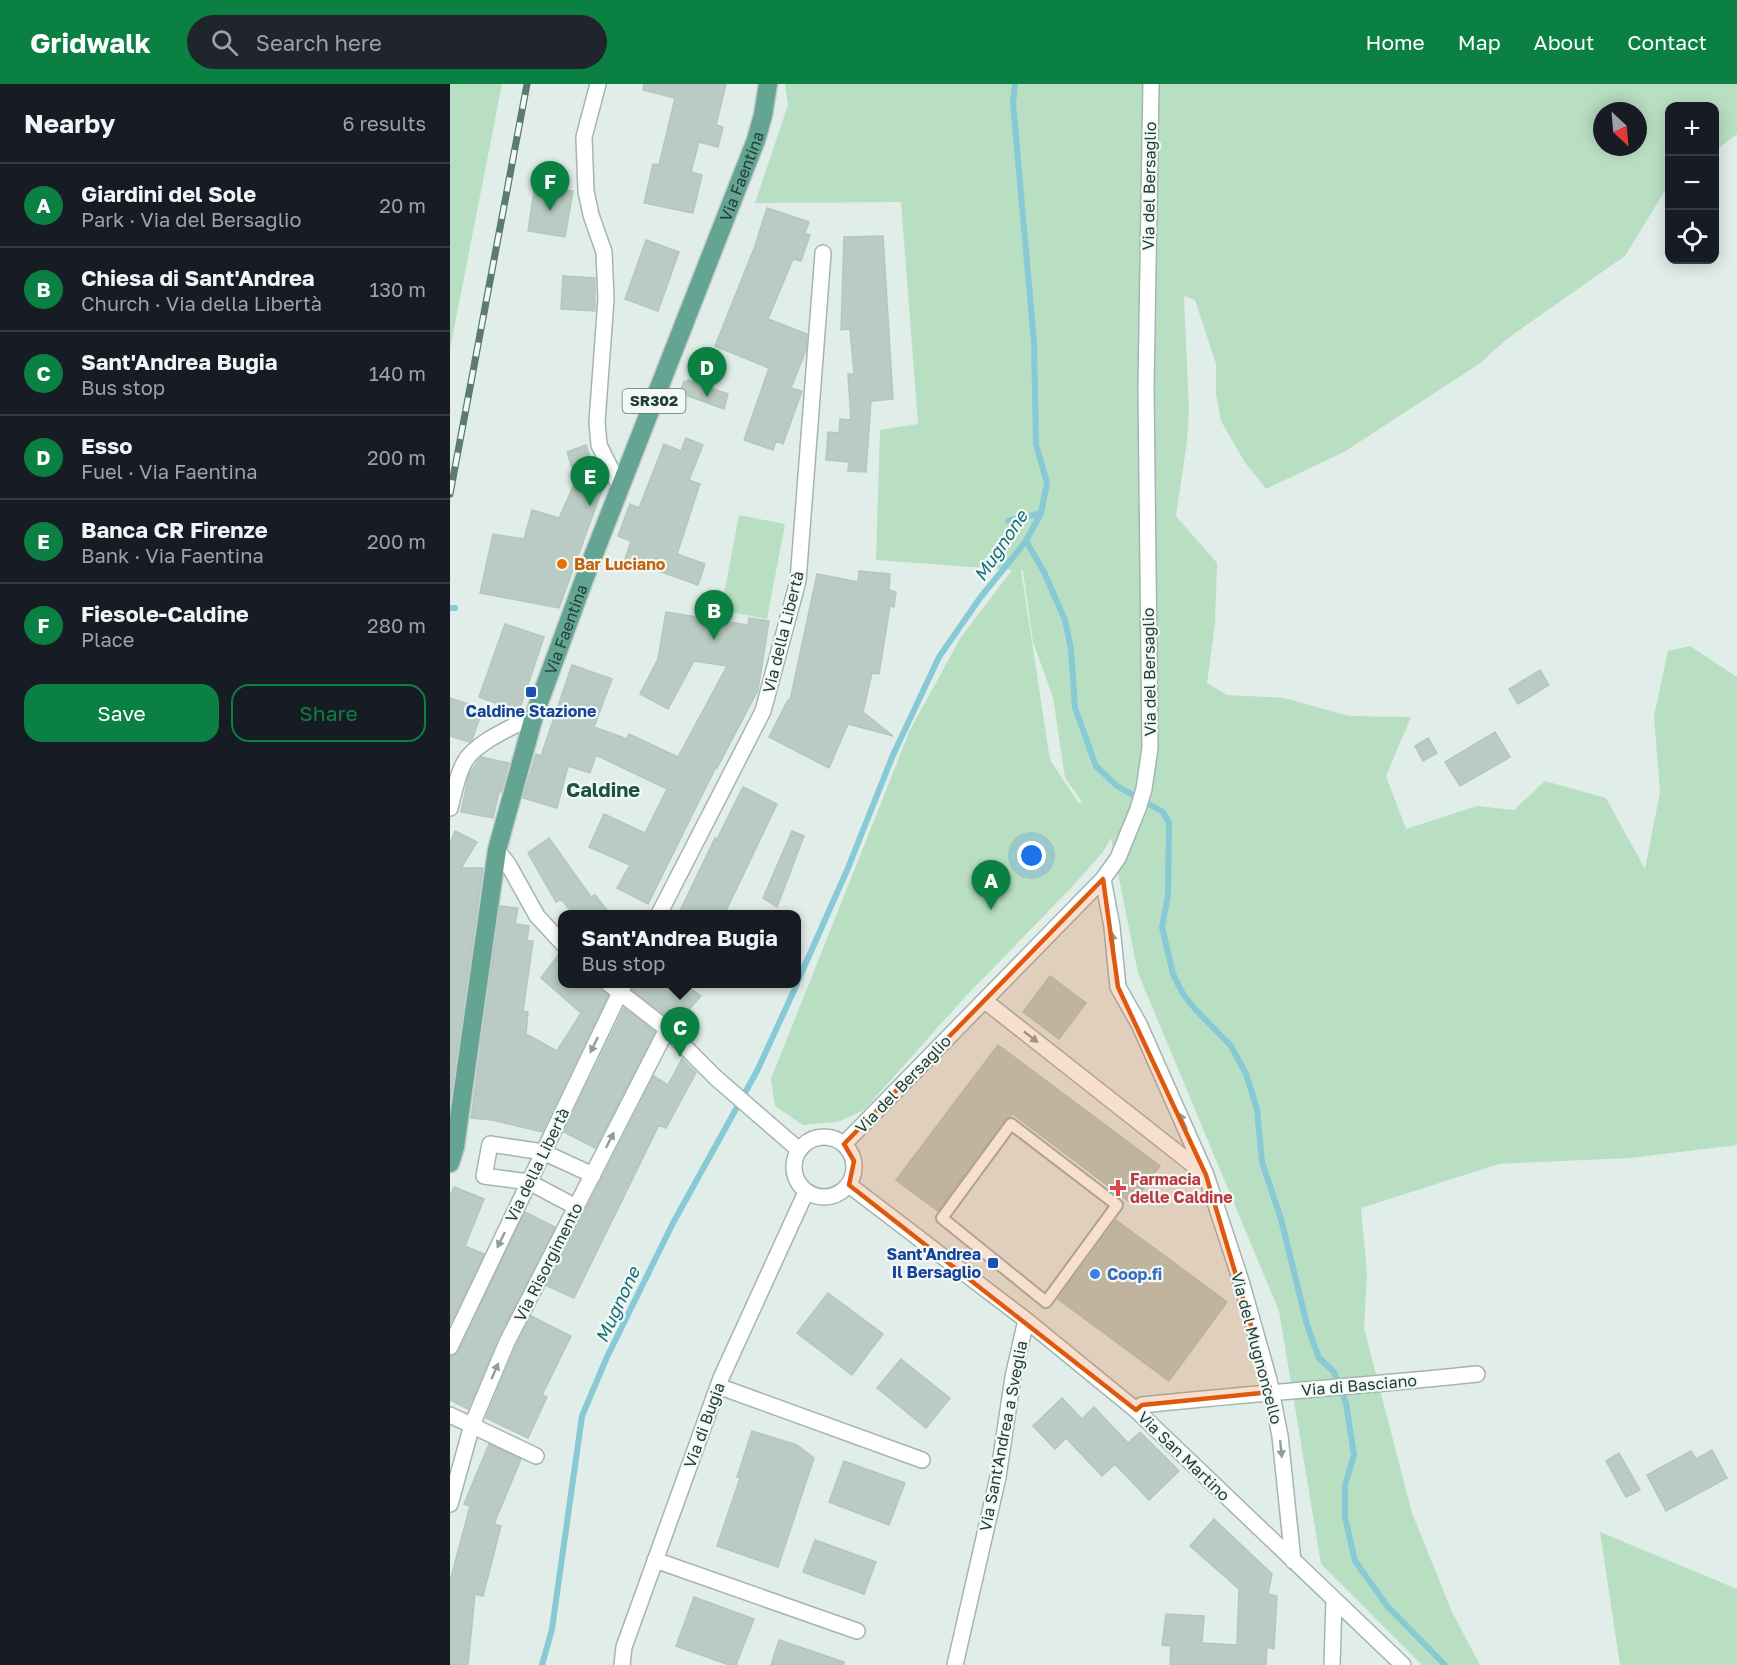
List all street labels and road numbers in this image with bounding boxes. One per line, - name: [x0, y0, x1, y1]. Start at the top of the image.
- street label: Via del Bersaglio: [1138, 121, 1160, 251]
- street label: Via Faentina: [715, 129, 768, 224]
- road number: SR302: [622, 389, 686, 413]
- street label: Via della Libertà: [758, 569, 808, 695]
- street label: Via Faentina: [540, 581, 592, 677]
- street label: Via del Bersaglio: [1138, 607, 1160, 737]
- street label: Via del Bersaglio: [851, 1031, 955, 1137]
- street label: Via della Libertà: [501, 1104, 573, 1226]
- street label: Via Risorgimento: [509, 1199, 587, 1325]
- street label: Via del Mugnoncello: [1227, 1270, 1287, 1426]
- street label: Via Sant'Andrea a Sveglia: [975, 1339, 1031, 1533]
- street label: Via di Basciano: [1300, 1370, 1418, 1400]
- street label: Via di Bugia: [679, 1379, 729, 1471]
- street label: Via San Martino: [1134, 1407, 1234, 1505]

